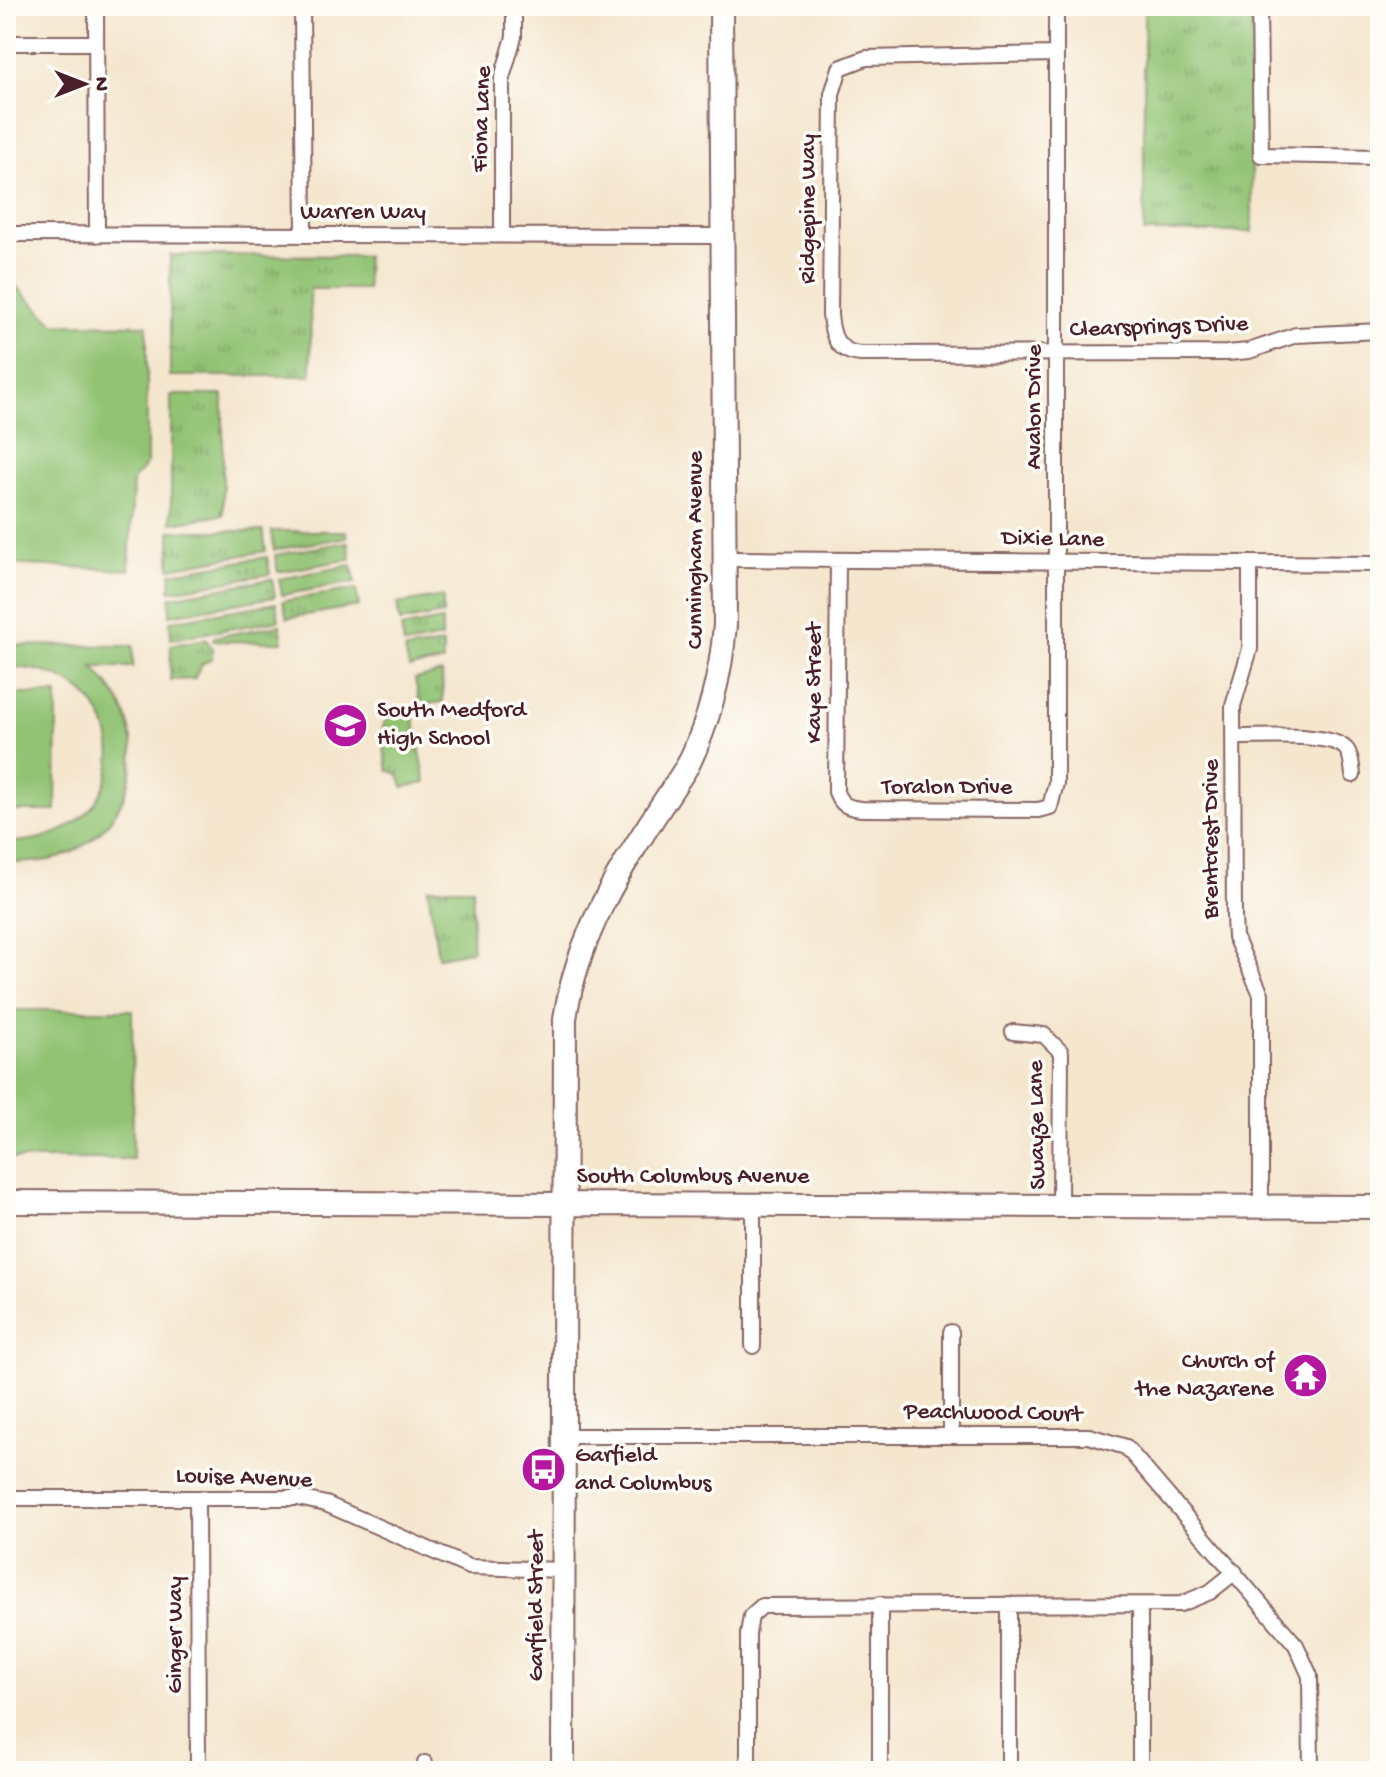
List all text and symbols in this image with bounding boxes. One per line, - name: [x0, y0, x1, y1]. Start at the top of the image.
- north arrow: [44, 44, 124, 124]
- street label: Fiona Lane: [467, 65, 499, 174]
- text: N: [87, 77, 113, 91]
- street label: Ridgepine Way: [795, 134, 824, 284]
- street label: Warren Way: [300, 199, 426, 228]
- street label: Clearsprings Drive: [1069, 310, 1249, 346]
- street label: Avalon Drive: [1021, 344, 1050, 470]
- street label: Cunningham Avenue: [682, 450, 711, 649]
- street label: Dixie Lane: [999, 525, 1105, 555]
- street label: Kaye Street: [801, 621, 830, 743]
- place label: South Medford High School: [377, 697, 528, 754]
- school or university icon: South Medford High School: [322, 701, 370, 749]
- street label: Brentcrest Drive: [1198, 758, 1227, 920]
- street label: Toralon Drive: [880, 774, 1013, 803]
- street label: Swayze Lane: [1022, 1059, 1054, 1190]
- street label: South Columbus Avenue: [577, 1163, 810, 1192]
- place label: Church of the Nazarene: [1134, 1348, 1276, 1405]
- temple icon: Church of the Nazarene: [1281, 1352, 1329, 1400]
- street label: Peachwood Court: [903, 1398, 1085, 1430]
- place label: Garfield and Columbus: [575, 1442, 712, 1499]
- bus stop icon: Garfield and Columbus: [520, 1446, 568, 1494]
- street label: Louise Avenue: [175, 1462, 313, 1496]
- street label: Garfield Street: [523, 1528, 552, 1681]
- street label: Ginger Way: [162, 1576, 191, 1694]

